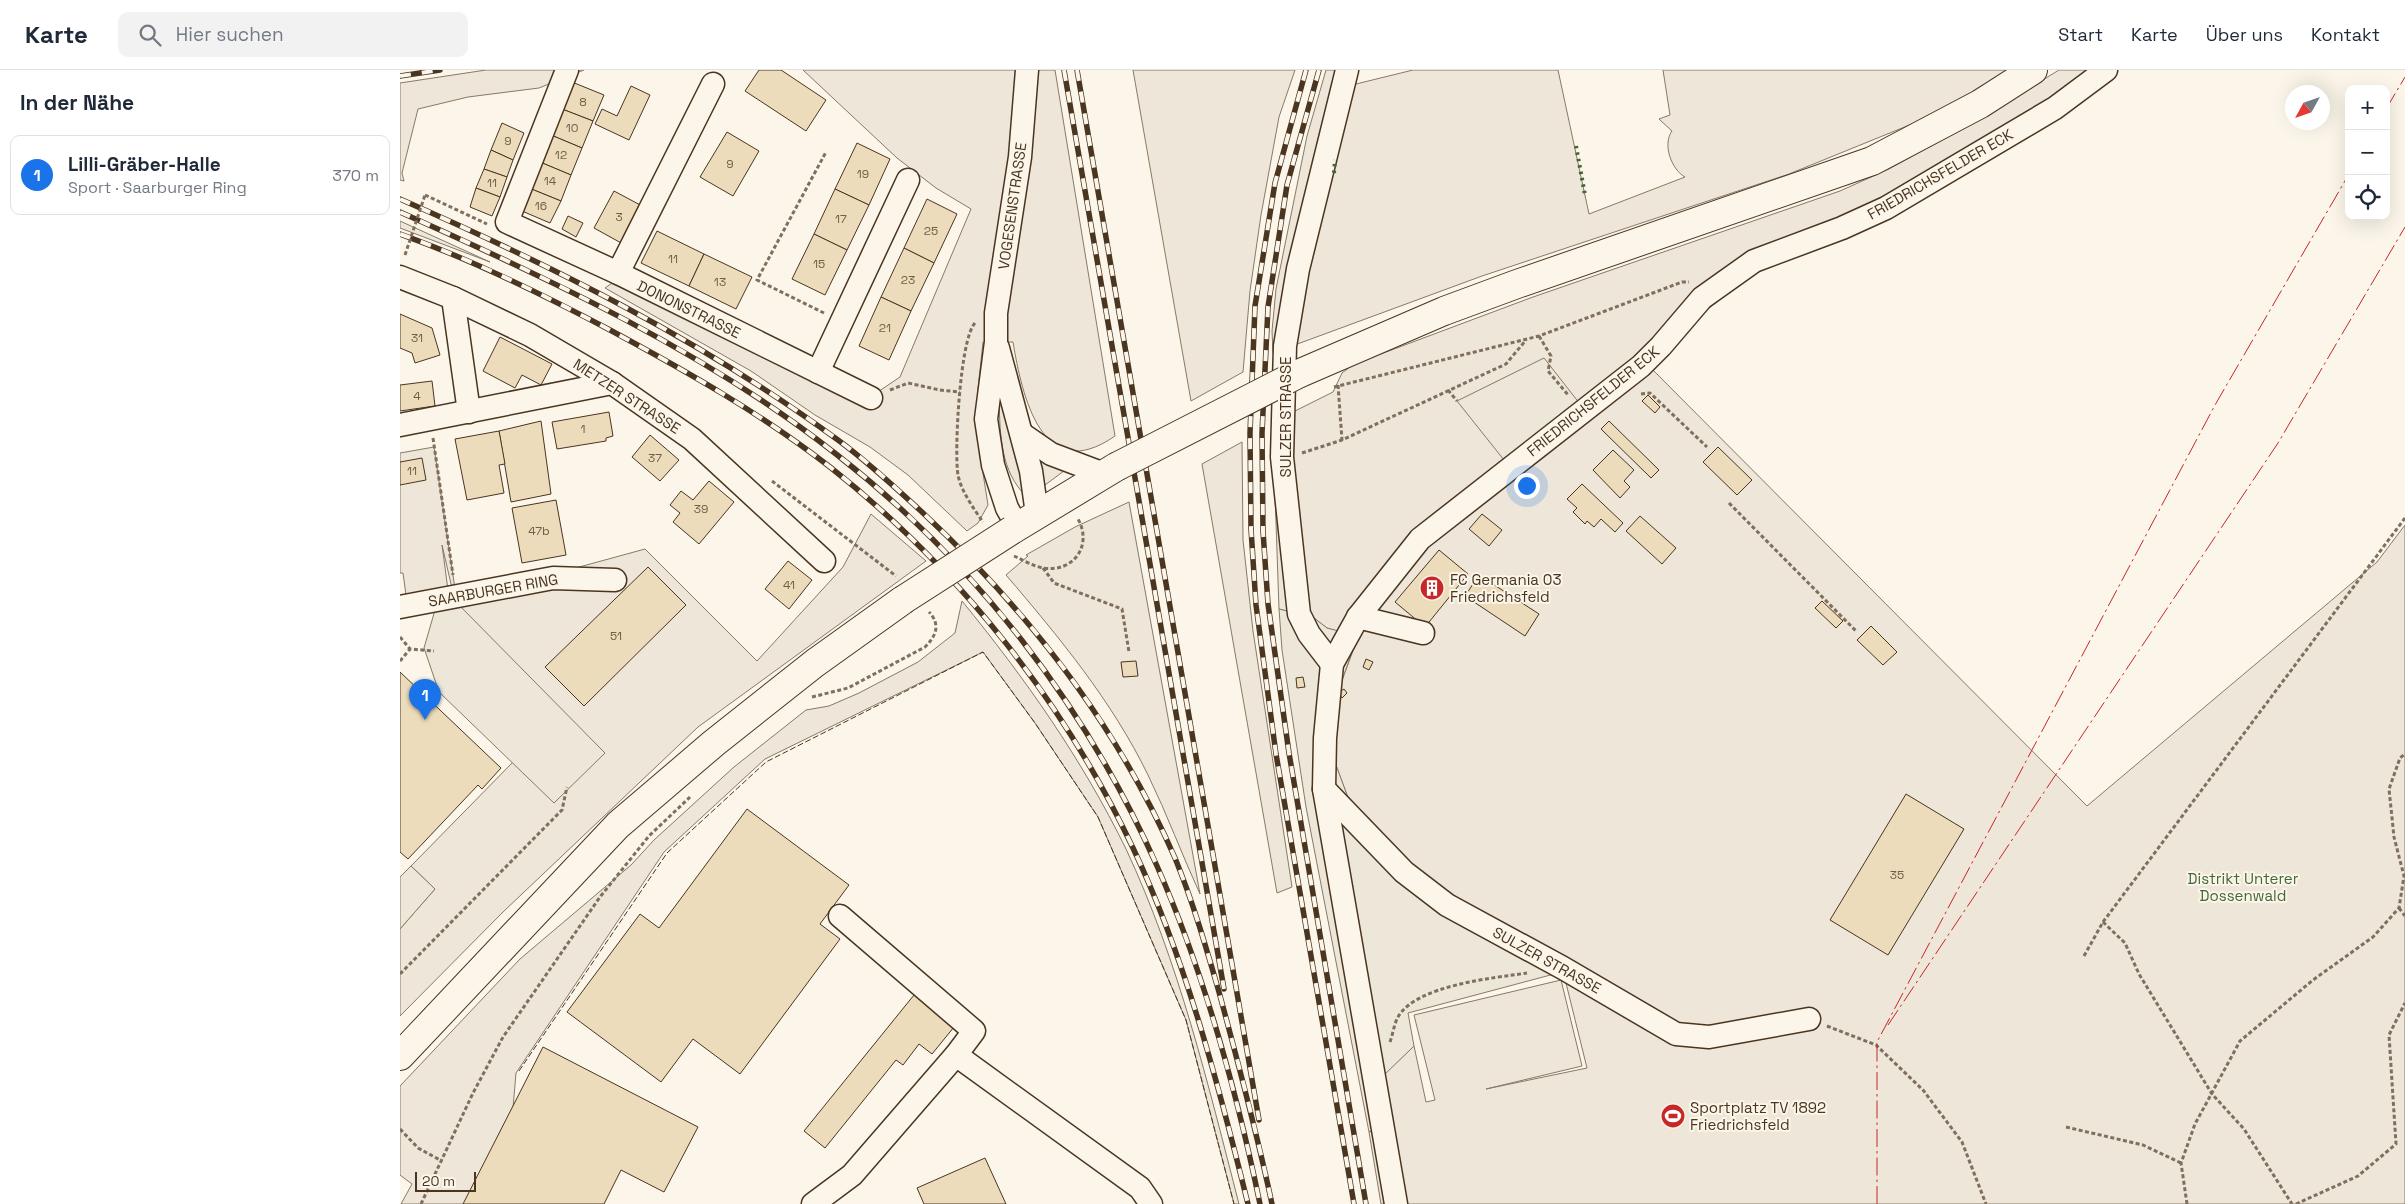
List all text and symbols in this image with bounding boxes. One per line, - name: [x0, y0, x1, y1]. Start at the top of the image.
- search box: [118, 12, 468, 57]
- text: Karte: [25, 19, 88, 50]
- icon: search: [136, 21, 164, 49]
- text: Hier suchen: [176, 22, 284, 47]
- text: Start: [2058, 23, 2103, 46]
- text: Karte: [2131, 23, 2178, 46]
- text: Über uns: [2206, 23, 2283, 46]
- text: Kontakt: [2311, 23, 2380, 46]
- north arrow: [2285, 85, 2330, 130]
- map controls: [2345, 85, 2390, 220]
- button: +: [2345, 85, 2390, 130]
- text: In der Nähe: [20, 89, 134, 116]
- house number: 8: [579, 94, 587, 110]
- house number: 10: [566, 120, 578, 136]
- street label: FRIEDRICHSFELDER ECK: [1864, 125, 2016, 223]
- button: −: [2345, 130, 2390, 175]
- house number: 9: [504, 133, 512, 149]
- street label: VOGESENSTRASSE: [994, 141, 1030, 271]
- house number: 12: [555, 147, 567, 163]
- text: Lilli-Gräber-Halle: [68, 152, 221, 177]
- house number: 9: [726, 156, 734, 172]
- text: 1: [33, 165, 41, 186]
- text: 370 m: [332, 165, 379, 186]
- house number: 19: [857, 166, 869, 182]
- house number: 14: [544, 173, 557, 189]
- house number: 11: [487, 175, 497, 191]
- button: locate: [2345, 175, 2390, 220]
- text: Sport · Saarburger Ring: [68, 177, 247, 198]
- house number: 16: [535, 198, 547, 214]
- house number: 3: [615, 209, 623, 225]
- house number: 17: [835, 211, 847, 227]
- house number: 25: [924, 223, 938, 239]
- house number: 11: [668, 251, 678, 267]
- house number: 15: [813, 256, 825, 272]
- house number: 23: [901, 272, 915, 288]
- house number: 13: [714, 274, 726, 290]
- street label: DONONSTRASSE: [634, 276, 744, 342]
- house number: 21: [879, 320, 891, 336]
- house number: 31: [411, 330, 423, 346]
- street label: FRIEDRICHSFELDER ECK: [1523, 342, 1663, 460]
- street label: METZER STRASSE: [570, 354, 684, 438]
- street label: SULZER STRASSE: [1276, 356, 1295, 478]
- house number: 4: [413, 388, 421, 404]
- house number: 1: [580, 421, 586, 437]
- house number: 37: [648, 450, 662, 466]
- house number: 11: [407, 463, 417, 479]
- your location: [1514, 473, 1540, 499]
- house number: 39: [694, 501, 708, 517]
- house number: 47b: [528, 523, 550, 539]
- street label: SAARBURGER RING: [427, 569, 559, 611]
- place label: FC Germania 03 Friedrichsfeld: [1450, 570, 1561, 606]
- building icon: FC Germania 03 Friedrichsfeld: [1419, 575, 1445, 601]
- house number: 41: [783, 577, 795, 593]
- house number: 51: [610, 628, 622, 644]
- pin: 1: [409, 679, 441, 720]
- house number: 35: [1890, 867, 1904, 883]
- park label: Distrikt Unterer Dossenwald: [2188, 869, 2299, 905]
- street label: SULZER STRASSE: [1489, 922, 1605, 998]
- place label: Sportplatz TV 1892 Friedrichsfeld: [1690, 1098, 1826, 1134]
- sports icon: Sportplatz TV 1892 Friedrichsfeld: [1660, 1103, 1686, 1129]
- scale bar: [415, 1169, 476, 1192]
- text: 20 m: [422, 1172, 455, 1190]

